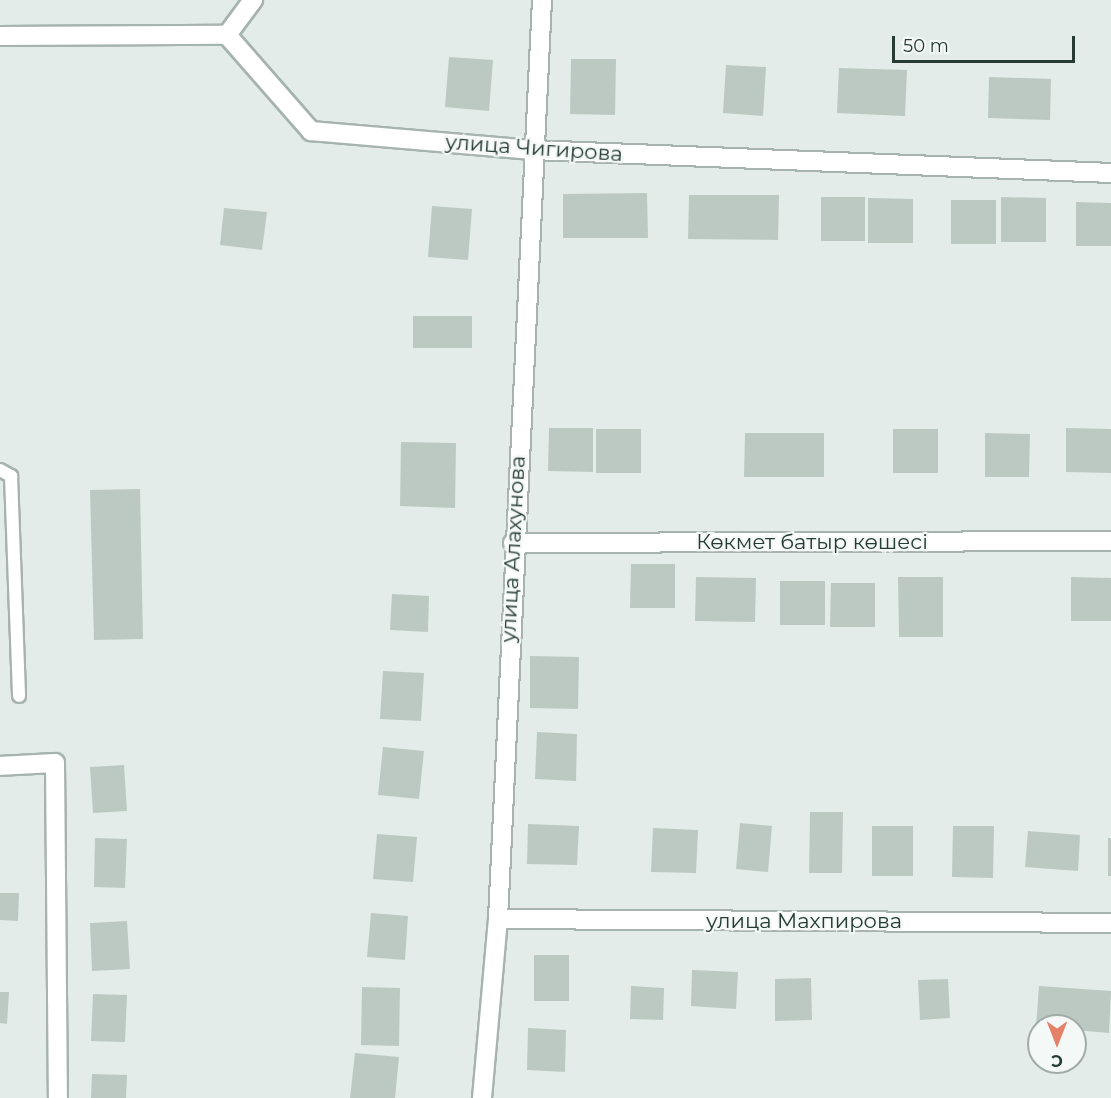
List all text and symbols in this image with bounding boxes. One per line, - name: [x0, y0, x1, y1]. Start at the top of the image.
- scale bar: [895, 24, 1078, 62]
- text: 50 m: [903, 35, 949, 57]
- street label: улица Чигирова: [444, 129, 624, 167]
- street label: улица Алахунова: [496, 455, 530, 643]
- street label: Көкмет батыр көшесі: [696, 529, 928, 555]
- street label: улица Махпирова: [706, 908, 902, 934]
- north arrow: [1027, 1014, 1087, 1074]
- text: С: [1051, 1051, 1063, 1070]

